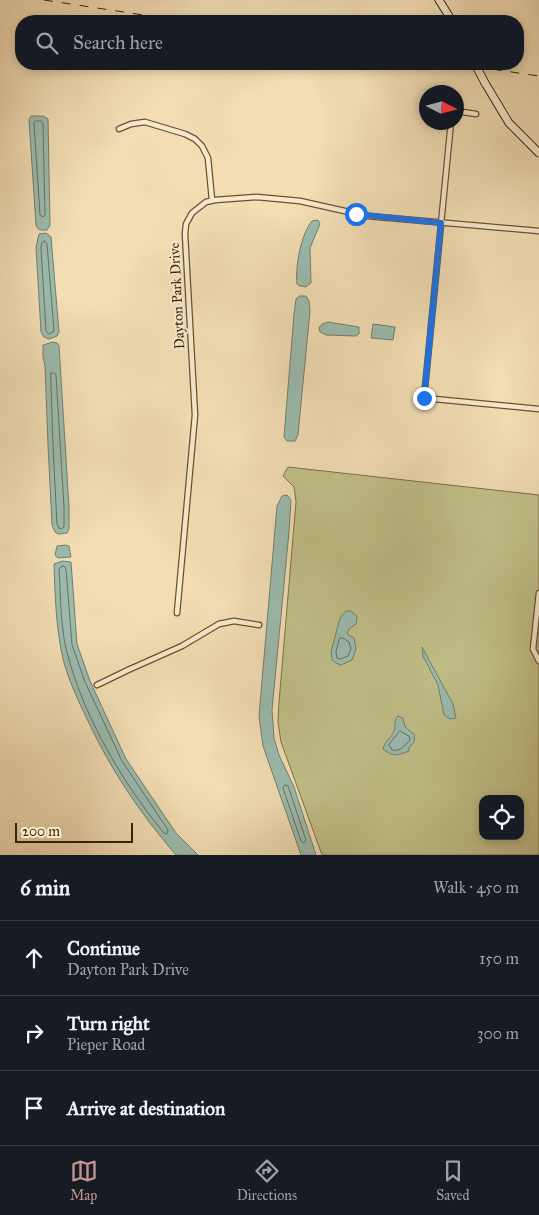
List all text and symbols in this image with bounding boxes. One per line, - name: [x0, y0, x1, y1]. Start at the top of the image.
- search box: [15, 15, 524, 70]
- icon: search: [33, 29, 61, 57]
- text: Search here: [73, 31, 163, 54]
- north arrow: [419, 85, 464, 130]
- route start: [345, 203, 368, 226]
- street label: Dayton Park Drive: [166, 242, 188, 350]
- route end: [413, 387, 436, 410]
- map controls: [479, 795, 524, 840]
- button: locate: [479, 795, 524, 840]
- scale bar: [15, 820, 132, 843]
- text: 200 m: [22, 823, 60, 840]
- text: 6 min: [20, 875, 70, 901]
- text: Walk · 450 m: [433, 878, 519, 897]
- text: Continue: [67, 937, 140, 960]
- icon: ahead: [20, 944, 48, 972]
- text: 150 m: [479, 949, 519, 968]
- text: Dayton Park Drive: [67, 960, 189, 979]
- text: Turn right: [67, 1012, 150, 1035]
- icon: right: [20, 1019, 48, 1047]
- text: 300 m: [477, 1024, 519, 1043]
- text: Pieper Road: [67, 1035, 145, 1054]
- icon: arrive: [20, 1094, 48, 1122]
- text: Arrive at destination: [67, 1097, 225, 1120]
- tab: Map: [70, 1157, 98, 1204]
- tab: Directions: [237, 1157, 297, 1204]
- tab: Saved: [436, 1157, 469, 1204]

